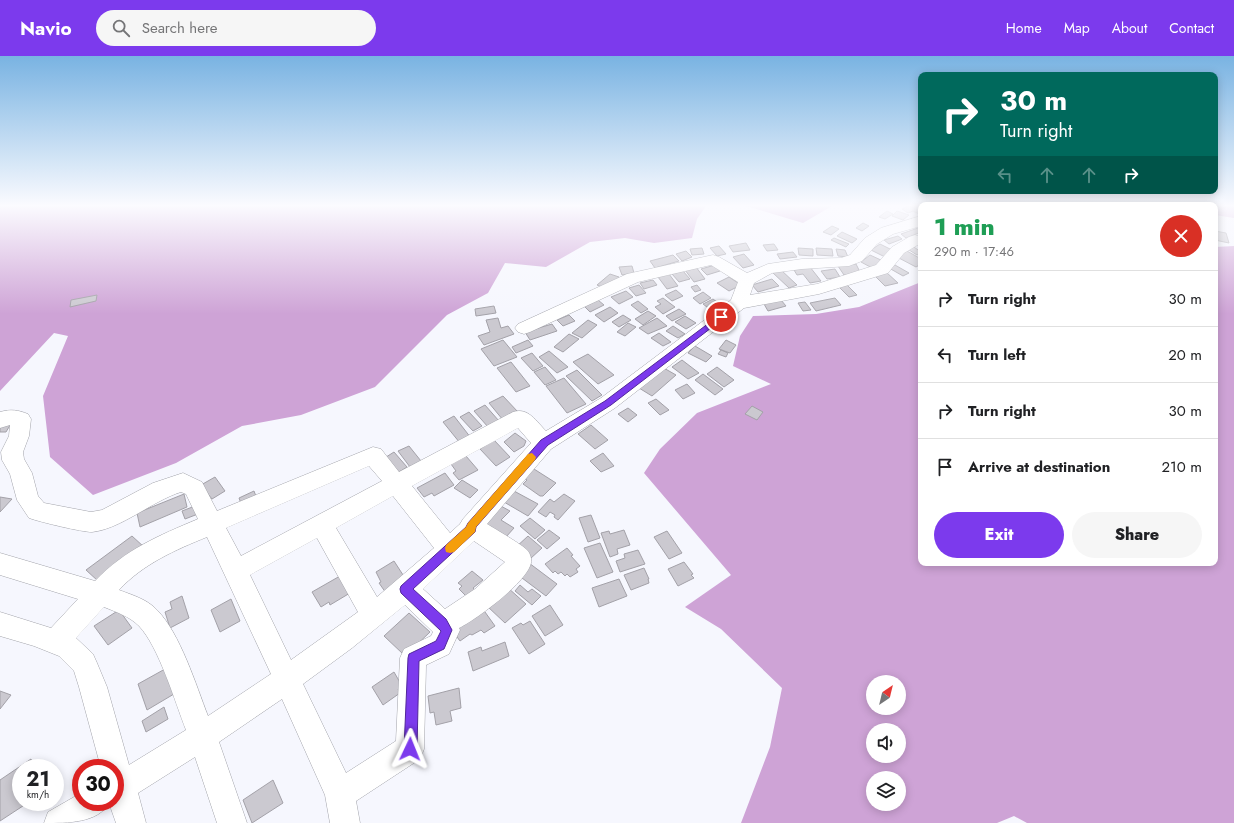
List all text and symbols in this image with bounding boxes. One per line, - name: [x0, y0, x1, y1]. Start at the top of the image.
- search box: [96, 10, 376, 46]
- text: Navio: [20, 15, 72, 42]
- icon: search: [110, 17, 132, 39]
- text: Search here: [142, 17, 218, 39]
- text: Home: [1006, 18, 1042, 38]
- text: Map: [1064, 18, 1090, 38]
- text: About: [1112, 18, 1147, 38]
- text: Contact: [1169, 18, 1214, 38]
- text: 30 m: [1000, 80, 1067, 121]
- icon: right: [934, 88, 986, 140]
- text: Turn right: [1000, 118, 1072, 144]
- icon: left: [994, 164, 1016, 186]
- icon: ahead: [1036, 164, 1058, 186]
- icon: ahead: [1078, 164, 1100, 186]
- icon: right: [1120, 164, 1142, 186]
- text: 1 min: [934, 209, 995, 244]
- button: close: [1160, 215, 1202, 257]
- text: 290 m · 17:46: [934, 242, 1014, 261]
- icon: right: [934, 288, 956, 310]
- text: Turn right: [968, 288, 1036, 310]
- text: 30 m: [1169, 288, 1202, 310]
- pin: [704, 300, 738, 334]
- icon: arrive: [710, 306, 732, 328]
- icon: left: [934, 344, 956, 366]
- text: Turn left: [968, 344, 1026, 366]
- text: 20 m: [1168, 344, 1202, 366]
- icon: right: [934, 400, 956, 422]
- text: Turn right: [968, 400, 1036, 422]
- text: 30 m: [1169, 400, 1202, 422]
- icon: arrive: [934, 456, 956, 478]
- text: Arrive at destination: [968, 456, 1110, 478]
- text: 210 m: [1162, 456, 1202, 478]
- button: Exit: [934, 512, 1064, 558]
- button: Share: [1072, 512, 1202, 558]
- north arrow: [866, 675, 906, 715]
- map controls: [866, 675, 906, 811]
- button: sound: [866, 723, 906, 763]
- position arrow: [389, 728, 431, 770]
- speed limit sign: 30: [72, 759, 124, 811]
- text: 21: [26, 765, 50, 794]
- button: layers: [866, 771, 906, 811]
- text: km/h: [27, 787, 49, 802]

